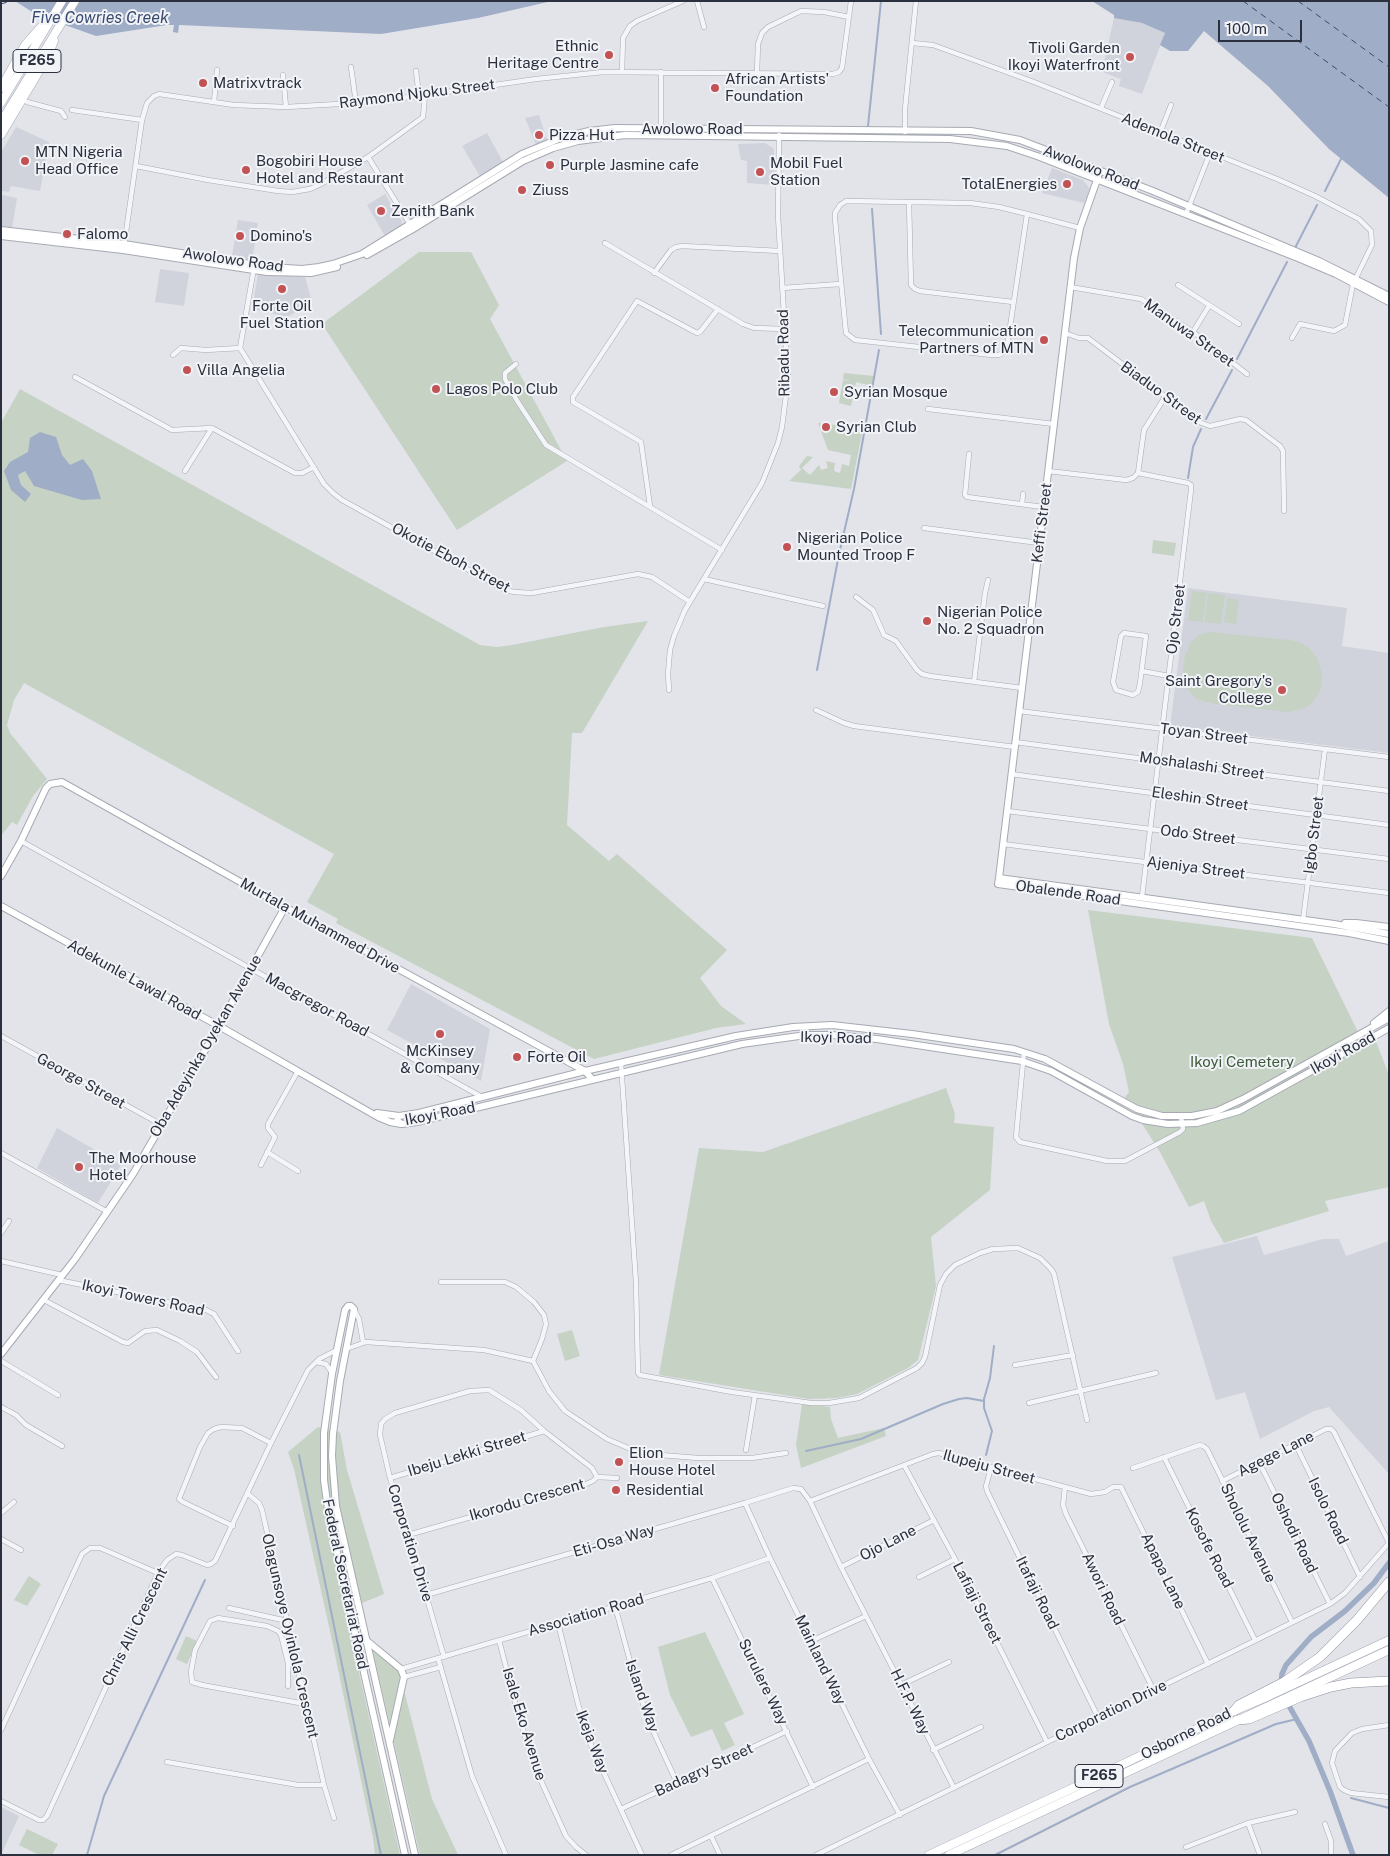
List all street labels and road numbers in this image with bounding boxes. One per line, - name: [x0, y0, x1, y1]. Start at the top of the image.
- road number: F265: [13, 49, 61, 72]
- street label: Raymond Njoku Street: [338, 76, 496, 112]
- street label: Ademola Street: [1119, 109, 1227, 167]
- street label: Awolowo Road: [641, 120, 743, 138]
- street label: Awolowo Road: [1040, 141, 1142, 195]
- street label: Awolowo Road: [181, 244, 285, 276]
- street label: Manuwa Street: [1140, 295, 1238, 371]
- street label: Ribadu Road: [774, 309, 794, 397]
- street label: Biaduo Street: [1117, 358, 1205, 428]
- street label: Keffi Street: [1028, 482, 1056, 564]
- street label: Okotie Eboh Street: [389, 519, 513, 597]
- street label: Ojo Street: [1163, 583, 1189, 655]
- street label: Toyan Street: [1159, 720, 1249, 748]
- street label: Moshalashi Street: [1138, 748, 1266, 784]
- street label: Eleshin Street: [1150, 783, 1250, 815]
- street label: Igbo Street: [1300, 795, 1328, 875]
- street label: Odo Street: [1159, 821, 1237, 849]
- street label: Ajeniya Street: [1146, 853, 1246, 883]
- street label: Murtala Muhammed Drive: [237, 874, 403, 978]
- street label: Obalende Road: [1014, 877, 1122, 909]
- street label: Adekunle Lawal Road: [64, 936, 204, 1024]
- street label: Oba Adeyinka Oyekan Avenue: [146, 951, 266, 1141]
- street label: Macgregor Road: [262, 969, 372, 1041]
- street label: Ikoyi Road: [800, 1028, 872, 1048]
- street label: Ikoyi Road: [1307, 1028, 1379, 1078]
- street label: George Street: [34, 1049, 128, 1113]
- street label: Ikoyi Road: [403, 1098, 477, 1130]
- street label: Ikoyi Towers Road: [80, 1276, 206, 1320]
- street label: Ibeju Lekki Street: [406, 1427, 528, 1481]
- street label: Agege Lane: [1235, 1427, 1317, 1481]
- street label: Ilupeju Street: [941, 1446, 1037, 1488]
- street label: Ikorodu Crescent: [467, 1475, 587, 1525]
- street label: Isolo Road: [1304, 1475, 1352, 1547]
- street label: Shololu Avenue: [1216, 1481, 1280, 1585]
- street label: Corporation Drive: [384, 1482, 436, 1604]
- street label: Oshodi Road: [1267, 1490, 1321, 1576]
- street label: Federal Secretariat Road: [318, 1497, 372, 1671]
- street label: Kosofe Road: [1181, 1505, 1237, 1591]
- street label: Eti-Osa Way: [571, 1521, 657, 1561]
- street label: Ojo Lane: [857, 1521, 919, 1565]
- street label: Apapa Lane: [1137, 1530, 1189, 1612]
- street label: Olagunsoye Oyinlola Crescent: [258, 1532, 322, 1740]
- street label: Awori Road: [1078, 1550, 1128, 1628]
- street label: Itafaji Road: [1012, 1553, 1062, 1633]
- street label: Lafiaji Street: [949, 1559, 1005, 1647]
- street label: Chris Alli Crescent: [99, 1565, 171, 1689]
- street label: Association Road: [526, 1590, 646, 1640]
- street label: Mainland Way: [790, 1612, 850, 1708]
- street label: Surulere Way: [734, 1636, 792, 1728]
- street label: Island Way: [621, 1657, 663, 1735]
- street label: Isale Eko Avenue: [498, 1665, 550, 1783]
- street label: H.F.P. Way: [886, 1666, 934, 1738]
- street label: Corporation Drive: [1052, 1676, 1170, 1746]
- street label: Osborne Road: [1138, 1704, 1234, 1764]
- street label: Ikeja Way: [572, 1708, 612, 1776]
- street label: Badagry Street: [652, 1739, 756, 1801]
- road number: F265: [1075, 1764, 1123, 1788]

